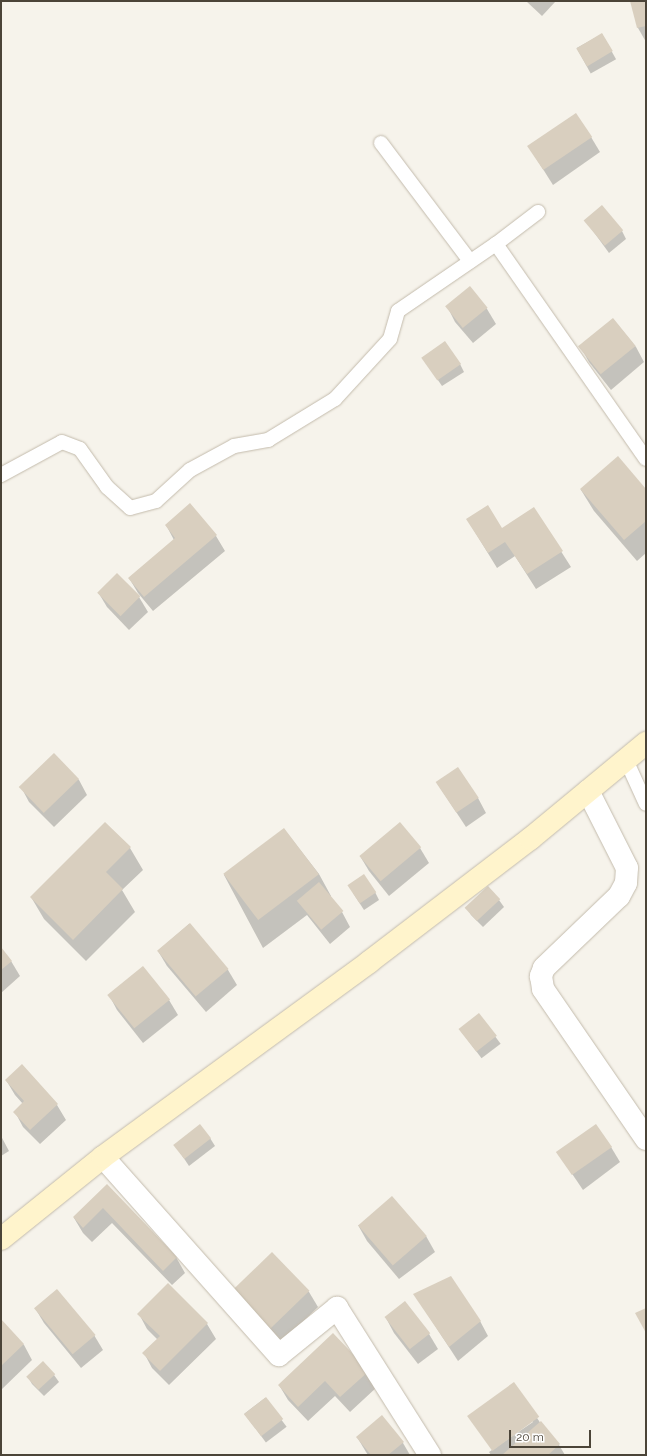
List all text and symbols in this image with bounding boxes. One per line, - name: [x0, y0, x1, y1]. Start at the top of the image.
- scale bar: [511, 1422, 593, 1448]
- text: 20 m: [516, 1430, 544, 1444]

